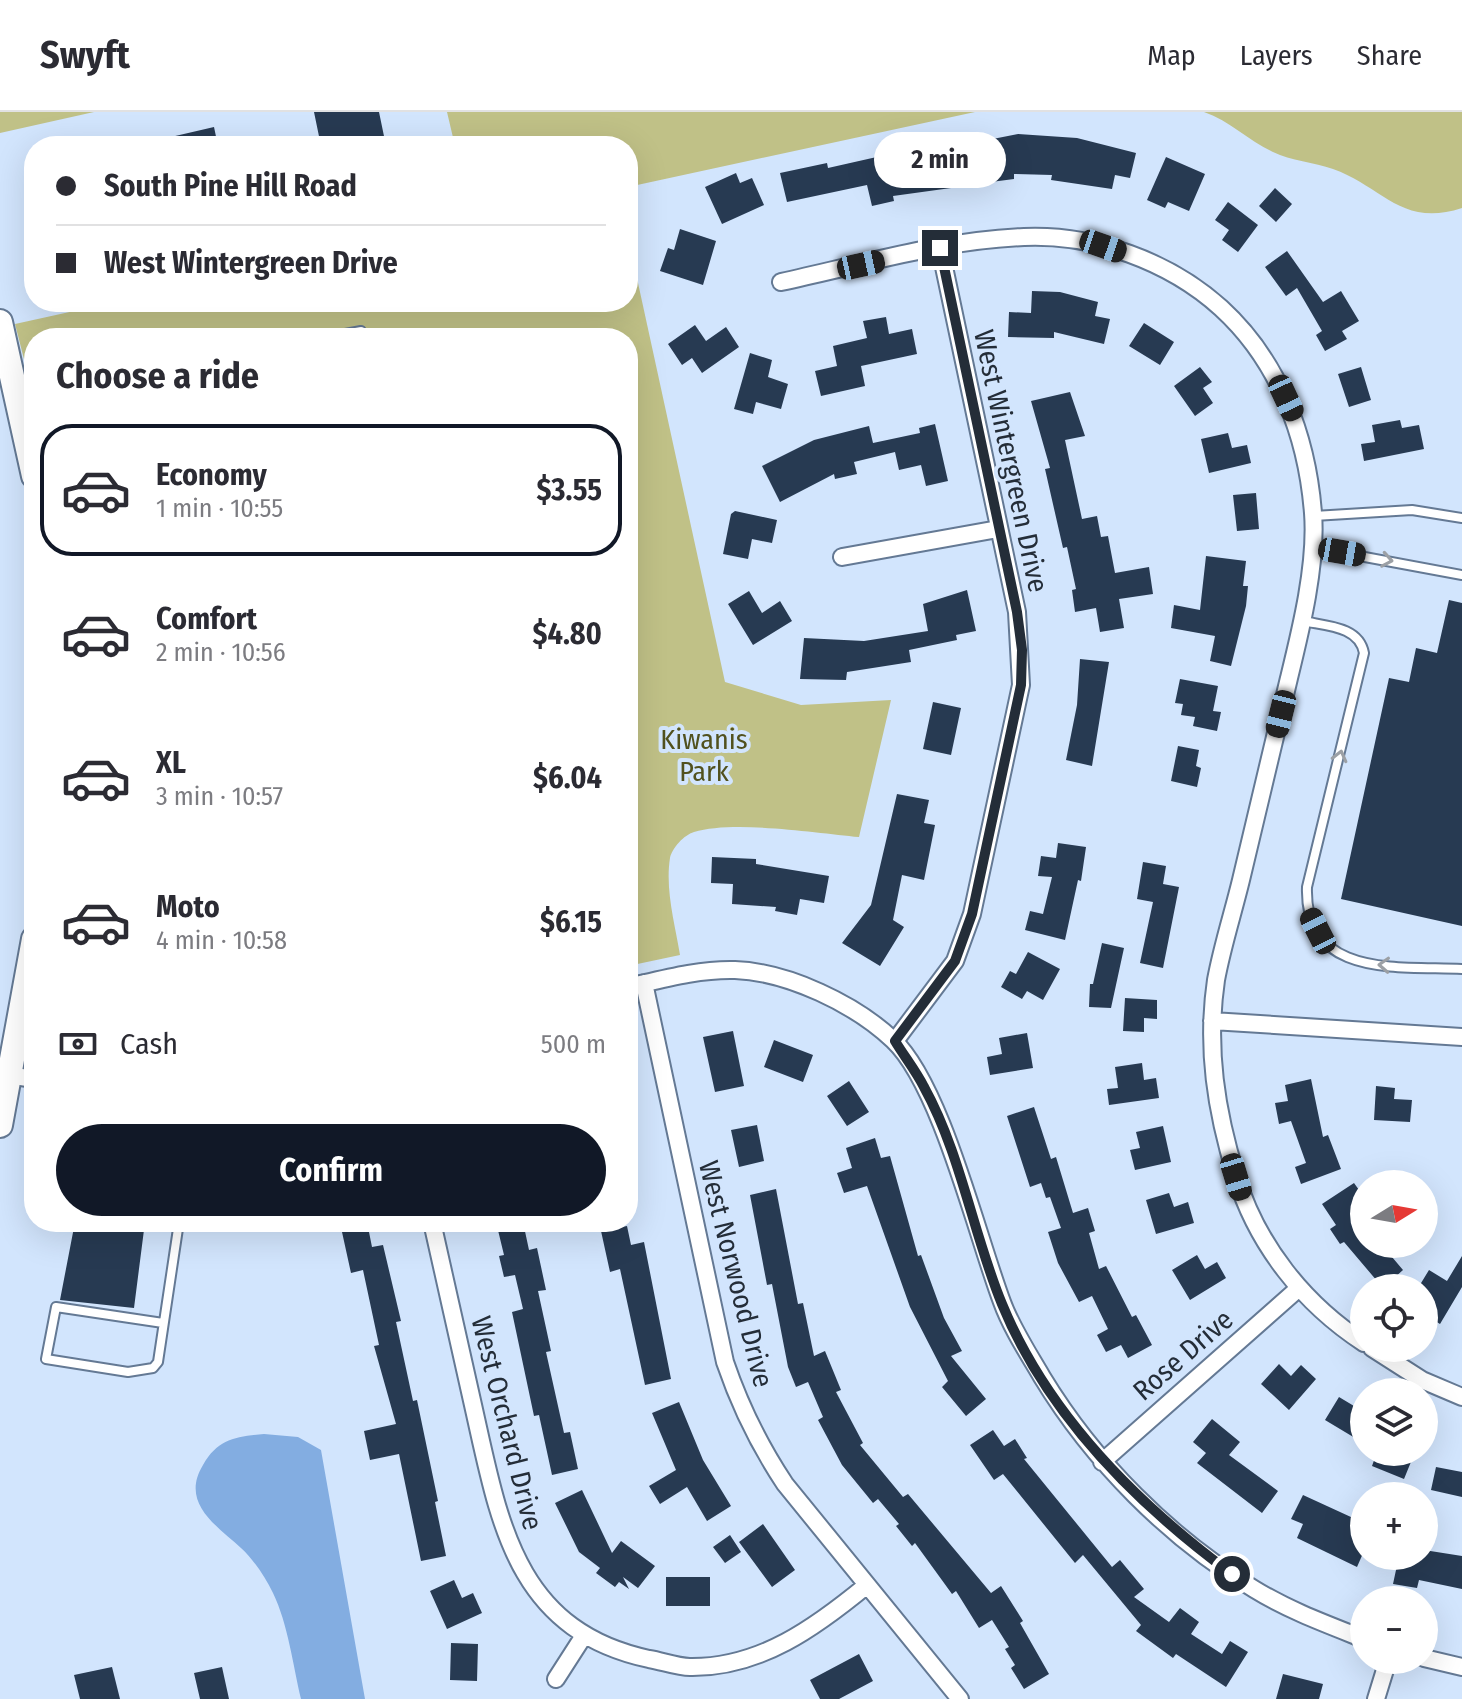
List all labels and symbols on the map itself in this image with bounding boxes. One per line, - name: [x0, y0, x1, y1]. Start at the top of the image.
- callout: 2 min: [874, 132, 1006, 188]
- car: [1076, 227, 1130, 265]
- route end: [922, 230, 958, 266]
- car: [835, 248, 887, 282]
- street label: West Wintergreen Drive: [967, 327, 1055, 595]
- car: [1265, 371, 1307, 425]
- car: [1316, 536, 1368, 568]
- one-way arrow: [1380, 550, 1393, 567]
- car: [1264, 688, 1298, 740]
- park label: Kiwanis Park: [660, 723, 748, 788]
- one-way arrow: [1330, 750, 1347, 764]
- car: [1296, 904, 1340, 958]
- one-way arrow: [1377, 957, 1390, 974]
- car: [1218, 1151, 1254, 1203]
- street label: West Norwood Drive: [692, 1157, 780, 1391]
- north arrow: [1350, 1170, 1438, 1258]
- street label: Rose Drive: [1126, 1303, 1240, 1407]
- street label: West Orchard Drive: [464, 1313, 550, 1533]
- route start: [1214, 1556, 1250, 1592]

